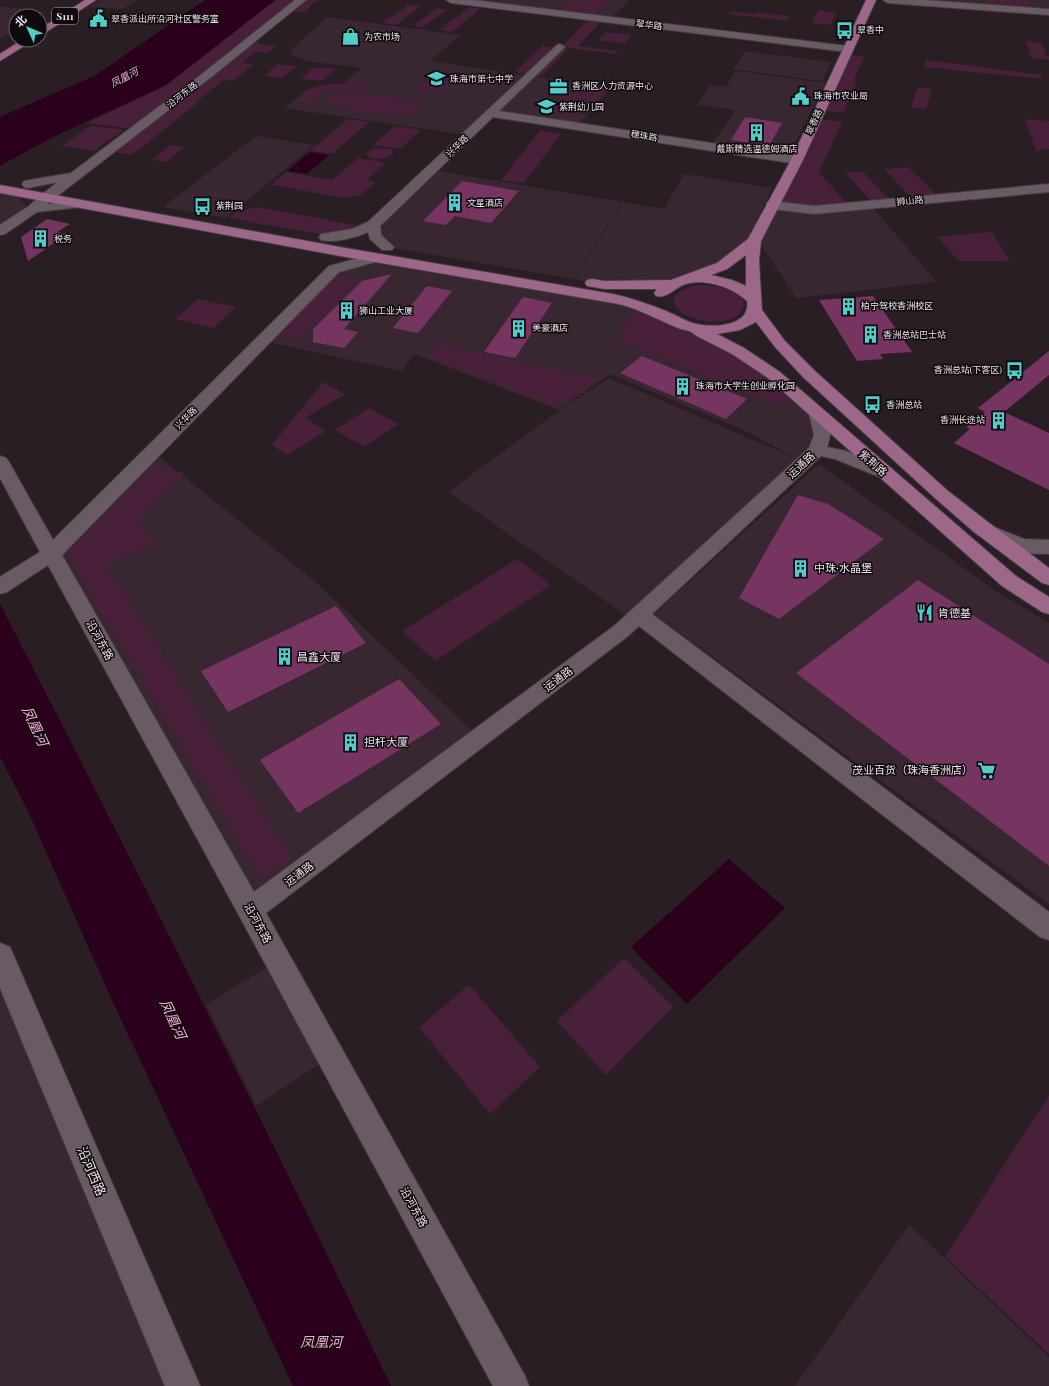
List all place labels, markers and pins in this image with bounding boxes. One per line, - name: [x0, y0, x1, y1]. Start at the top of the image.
- public building icon: 翠香派出所沿河社区警务室: [88, 9, 108, 29]
- place label: 翠香派出所沿河社区警务室: [111, 12, 219, 24]
- bus stop icon: 翠香中: [834, 20, 854, 40]
- place label: 翠香中: [857, 23, 884, 35]
- shop icon: 为农市场: [341, 27, 361, 47]
- place label: 为农市场: [364, 30, 400, 42]
- school or university icon: 珠海市第七中学: [427, 69, 447, 89]
- place label: 珠海市第七中学: [450, 72, 513, 84]
- office icon: 香洲区人力资源中心: [549, 76, 569, 96]
- place label: 香洲区人力资源中心: [572, 79, 653, 91]
- public building icon: 珠海市农业局: [791, 86, 811, 106]
- place label: 珠海市农业局: [814, 89, 868, 101]
- school or university icon: 紫荆幼儿园: [536, 97, 556, 117]
- place label: 紫荆幼儿园: [559, 100, 604, 112]
- building icon: 戴斯精选温德姆酒店: [747, 122, 767, 142]
- place label: 戴斯精选温德姆酒店: [716, 142, 798, 154]
- building icon: 文星酒店: [444, 193, 464, 213]
- bus stop icon: 紫荆园: [193, 196, 213, 216]
- place label: 文星酒店: [467, 196, 503, 208]
- place label: 紫荆园: [216, 199, 243, 211]
- building icon: 税务: [31, 229, 51, 249]
- place label: 税务: [54, 232, 72, 244]
- building icon: 柏宁驾校香洲校区: [838, 296, 858, 316]
- place label: 柏宁驾校香洲校区: [861, 299, 933, 311]
- building icon: 狮山工业大厦: [336, 301, 356, 321]
- place label: 狮山工业大厦: [359, 304, 413, 316]
- building icon: 美豪酒店: [509, 318, 529, 338]
- place label: 美豪酒店: [532, 321, 568, 333]
- building icon: 香洲总站巴士站: [860, 325, 880, 345]
- place label: 香洲总站巴士站: [883, 328, 946, 340]
- bus stop icon: 香洲总站(下客区): [1005, 360, 1025, 380]
- place label: 香洲总站(下客区): [934, 363, 1002, 375]
- building icon: 珠海市大学生创业孵化园: [673, 376, 693, 396]
- place label: 珠海市大学生创业孵化园: [696, 379, 795, 391]
- bus stop icon: 香洲总站: [863, 395, 883, 415]
- place label: 香洲总站: [886, 398, 922, 410]
- building icon: 香洲长途站: [988, 410, 1008, 430]
- place label: 香洲长途站: [940, 413, 985, 425]
- building icon: 中珠·水晶堡: [791, 558, 811, 578]
- place label: 中珠·水晶堡: [814, 560, 872, 575]
- restaurant icon: 肯德基: [915, 603, 935, 623]
- place label: 肯德基: [938, 605, 971, 620]
- building icon: 昌鑫大厦: [274, 647, 294, 667]
- place label: 昌鑫大厦: [297, 649, 341, 664]
- building icon: 担杆大厦: [341, 732, 361, 752]
- place label: 担杆大厦: [364, 734, 408, 749]
- supermarket icon: 茂业百货（珠海香洲店）: [976, 760, 996, 780]
- place label: 茂业百货（珠海香洲店）: [852, 762, 973, 777]

